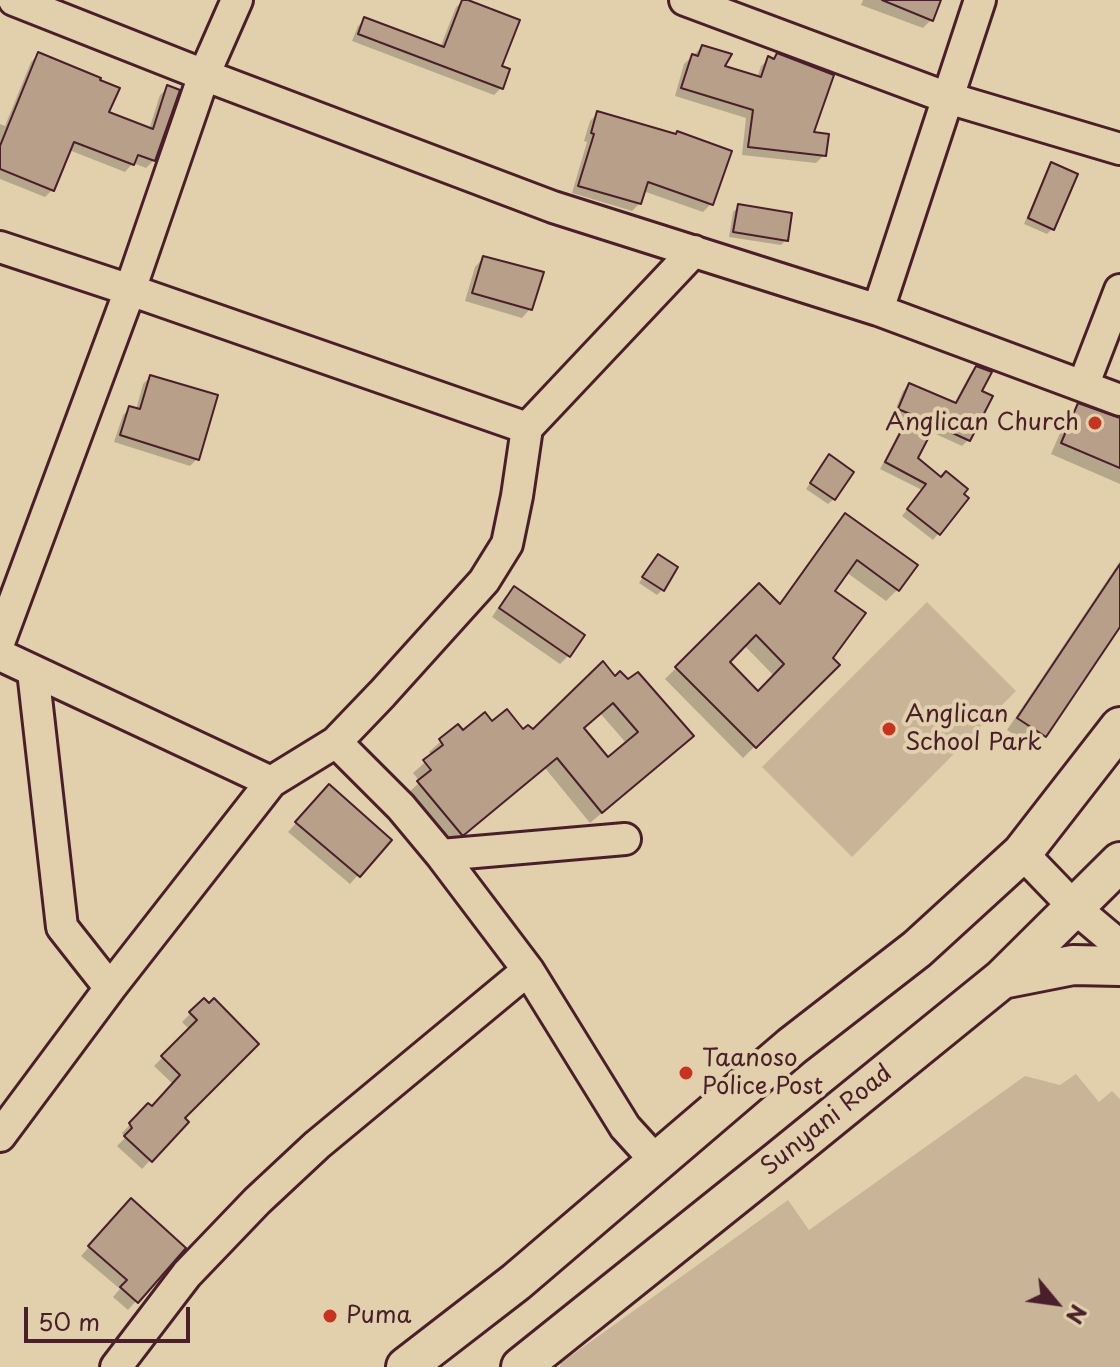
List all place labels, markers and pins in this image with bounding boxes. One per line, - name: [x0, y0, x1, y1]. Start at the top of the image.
- place label: Anglican Church: [885, 409, 1079, 437]
- marker: Anglican Church: [1086, 414, 1104, 432]
- place label: Anglican School Park: [905, 701, 1042, 757]
- marker: Anglican School Park: [880, 720, 898, 738]
- place label: Taanoso Police Post: [702, 1045, 823, 1101]
- marker: Taanoso Police Post: [677, 1064, 695, 1082]
- place label: Puma: [346, 1302, 411, 1330]
- marker: Puma: [321, 1307, 339, 1325]

